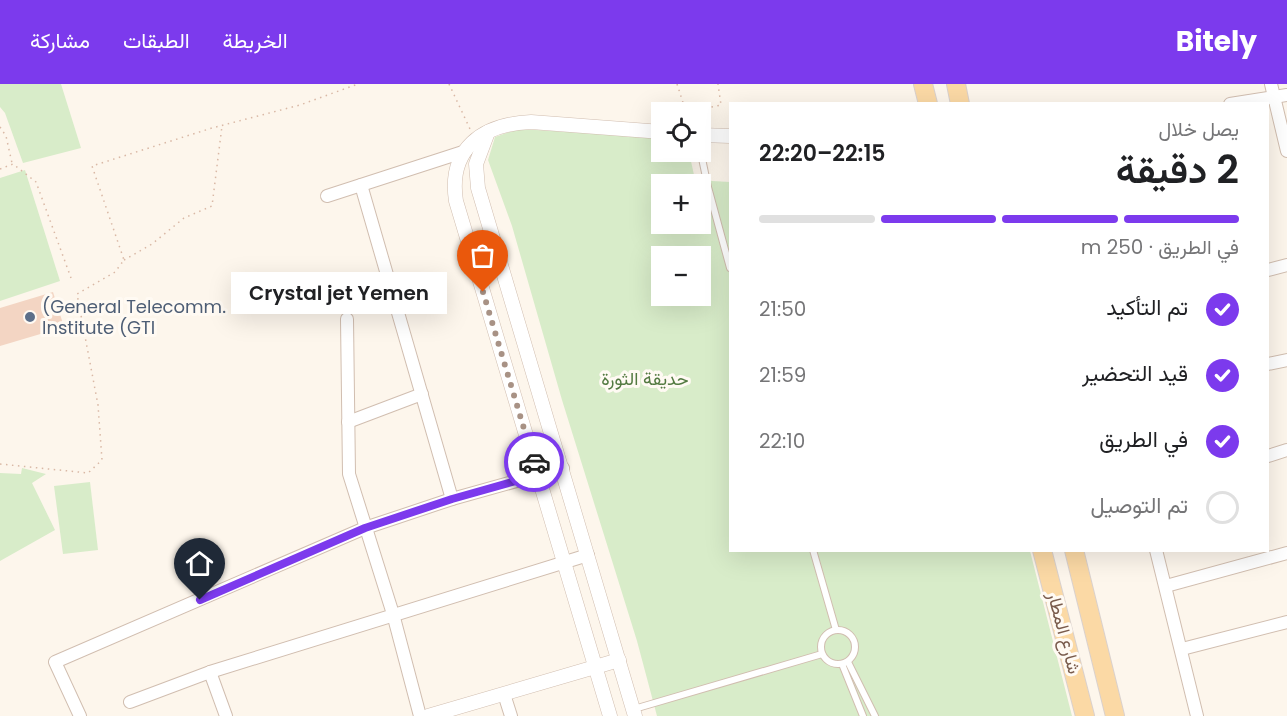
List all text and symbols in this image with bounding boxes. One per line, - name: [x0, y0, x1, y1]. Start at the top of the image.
- text: Bitely: [1176, 22, 1257, 61]
- text: مشاركة: [30, 26, 90, 55]
- text: الطبقات: [123, 26, 190, 55]
- text: الخريطة: [223, 26, 288, 55]
- map controls: [651, 102, 711, 306]
- button: locate: [651, 102, 711, 162]
- text: يصل خلال: [1159, 115, 1239, 143]
- text: 22:15–22:20: [759, 138, 886, 169]
- text: 2 دقيقة: [1116, 142, 1239, 197]
- button: +: [651, 174, 711, 234]
- pin: [457, 230, 508, 292]
- text: في الطريق · 250 m: [1081, 233, 1239, 261]
- icon: bag: [466, 239, 499, 272]
- button: −: [651, 246, 711, 306]
- callout: Crystal jet Yemen: [231, 271, 447, 313]
- text: Crystal jet Yemen: [249, 279, 429, 307]
- text: تم التأكيد: [1106, 292, 1188, 323]
- icon: check: [1206, 293, 1239, 326]
- place label: (General Telecomm. Institute (GTI: [42, 294, 226, 340]
- text: 21:50: [759, 295, 806, 323]
- marker: (General Telecomm. Institute (GTI: [23, 310, 37, 324]
- text: قيد التحضير: [1082, 358, 1188, 389]
- icon: check: [1206, 359, 1239, 392]
- text: 21:59: [759, 361, 806, 389]
- park label: حديقة الثورة: [601, 366, 689, 391]
- text: في الطريق: [1099, 424, 1188, 455]
- icon: check: [1206, 425, 1239, 458]
- text: 22:10: [759, 427, 805, 455]
- courier: [504, 432, 564, 492]
- icon: car: [518, 446, 551, 479]
- text: تم التوصيل: [1090, 490, 1188, 521]
- pin: [174, 538, 225, 600]
- icon: home: [183, 547, 216, 580]
- street label: شارع المطار: [1041, 588, 1087, 677]

